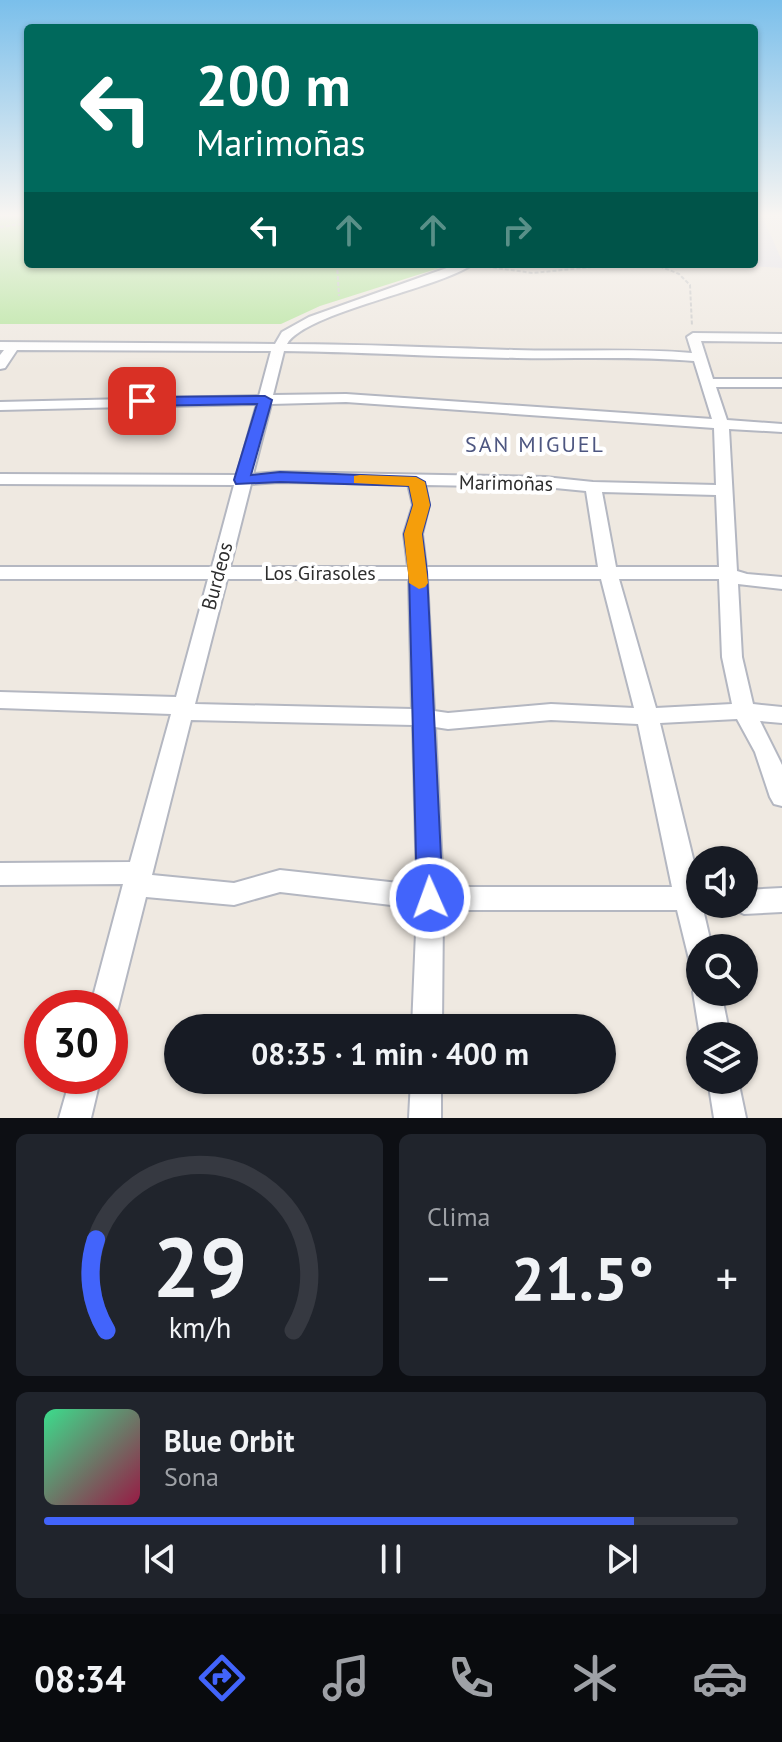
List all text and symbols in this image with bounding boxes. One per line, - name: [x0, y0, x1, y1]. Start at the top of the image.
- text: 200 m: [196, 49, 351, 121]
- icon: left: [64, 56, 168, 160]
- text: Marimoñas: [196, 119, 365, 166]
- icon: left: [243, 208, 287, 252]
- icon: ahead: [327, 208, 371, 252]
- icon: ahead: [411, 208, 455, 252]
- icon: right: [495, 208, 539, 252]
- pin: [108, 367, 176, 435]
- icon: arrive: [120, 379, 164, 423]
- district label: SAN MIGUEL: [465, 430, 605, 458]
- street label: Marimoñas: [459, 469, 553, 497]
- street label: Burdeos: [195, 539, 239, 613]
- street label: Los Girasoles: [264, 560, 376, 586]
- map controls: [686, 846, 758, 1094]
- button: sound: [686, 846, 758, 918]
- position arrow: [388, 856, 472, 940]
- button: search: [686, 934, 758, 1006]
- speed limit sign: 30: [24, 990, 128, 1094]
- button: layers: [686, 1022, 758, 1094]
- text: 08:35 · 1 min · 400 m: [251, 1034, 529, 1073]
- text: Clima: [427, 1200, 490, 1233]
- text: 29: [152, 1212, 247, 1320]
- text: 21.5°: [511, 1239, 654, 1317]
- text: −: [427, 1249, 449, 1306]
- text: +: [716, 1249, 738, 1306]
- text: km/h: [168, 1309, 231, 1346]
- text: Blue Orbit: [164, 1421, 294, 1460]
- text: Sona: [164, 1460, 219, 1493]
- icon: previous: [138, 1537, 182, 1581]
- icon: pause: [369, 1537, 413, 1581]
- icon: next: [600, 1537, 644, 1581]
- icon: directions: [194, 1650, 250, 1706]
- icon: music: [318, 1650, 374, 1706]
- icon: phone: [443, 1650, 499, 1706]
- icon: climate: [567, 1650, 623, 1706]
- icon: car: [692, 1650, 748, 1706]
- text: 08:34: [34, 1655, 126, 1702]

